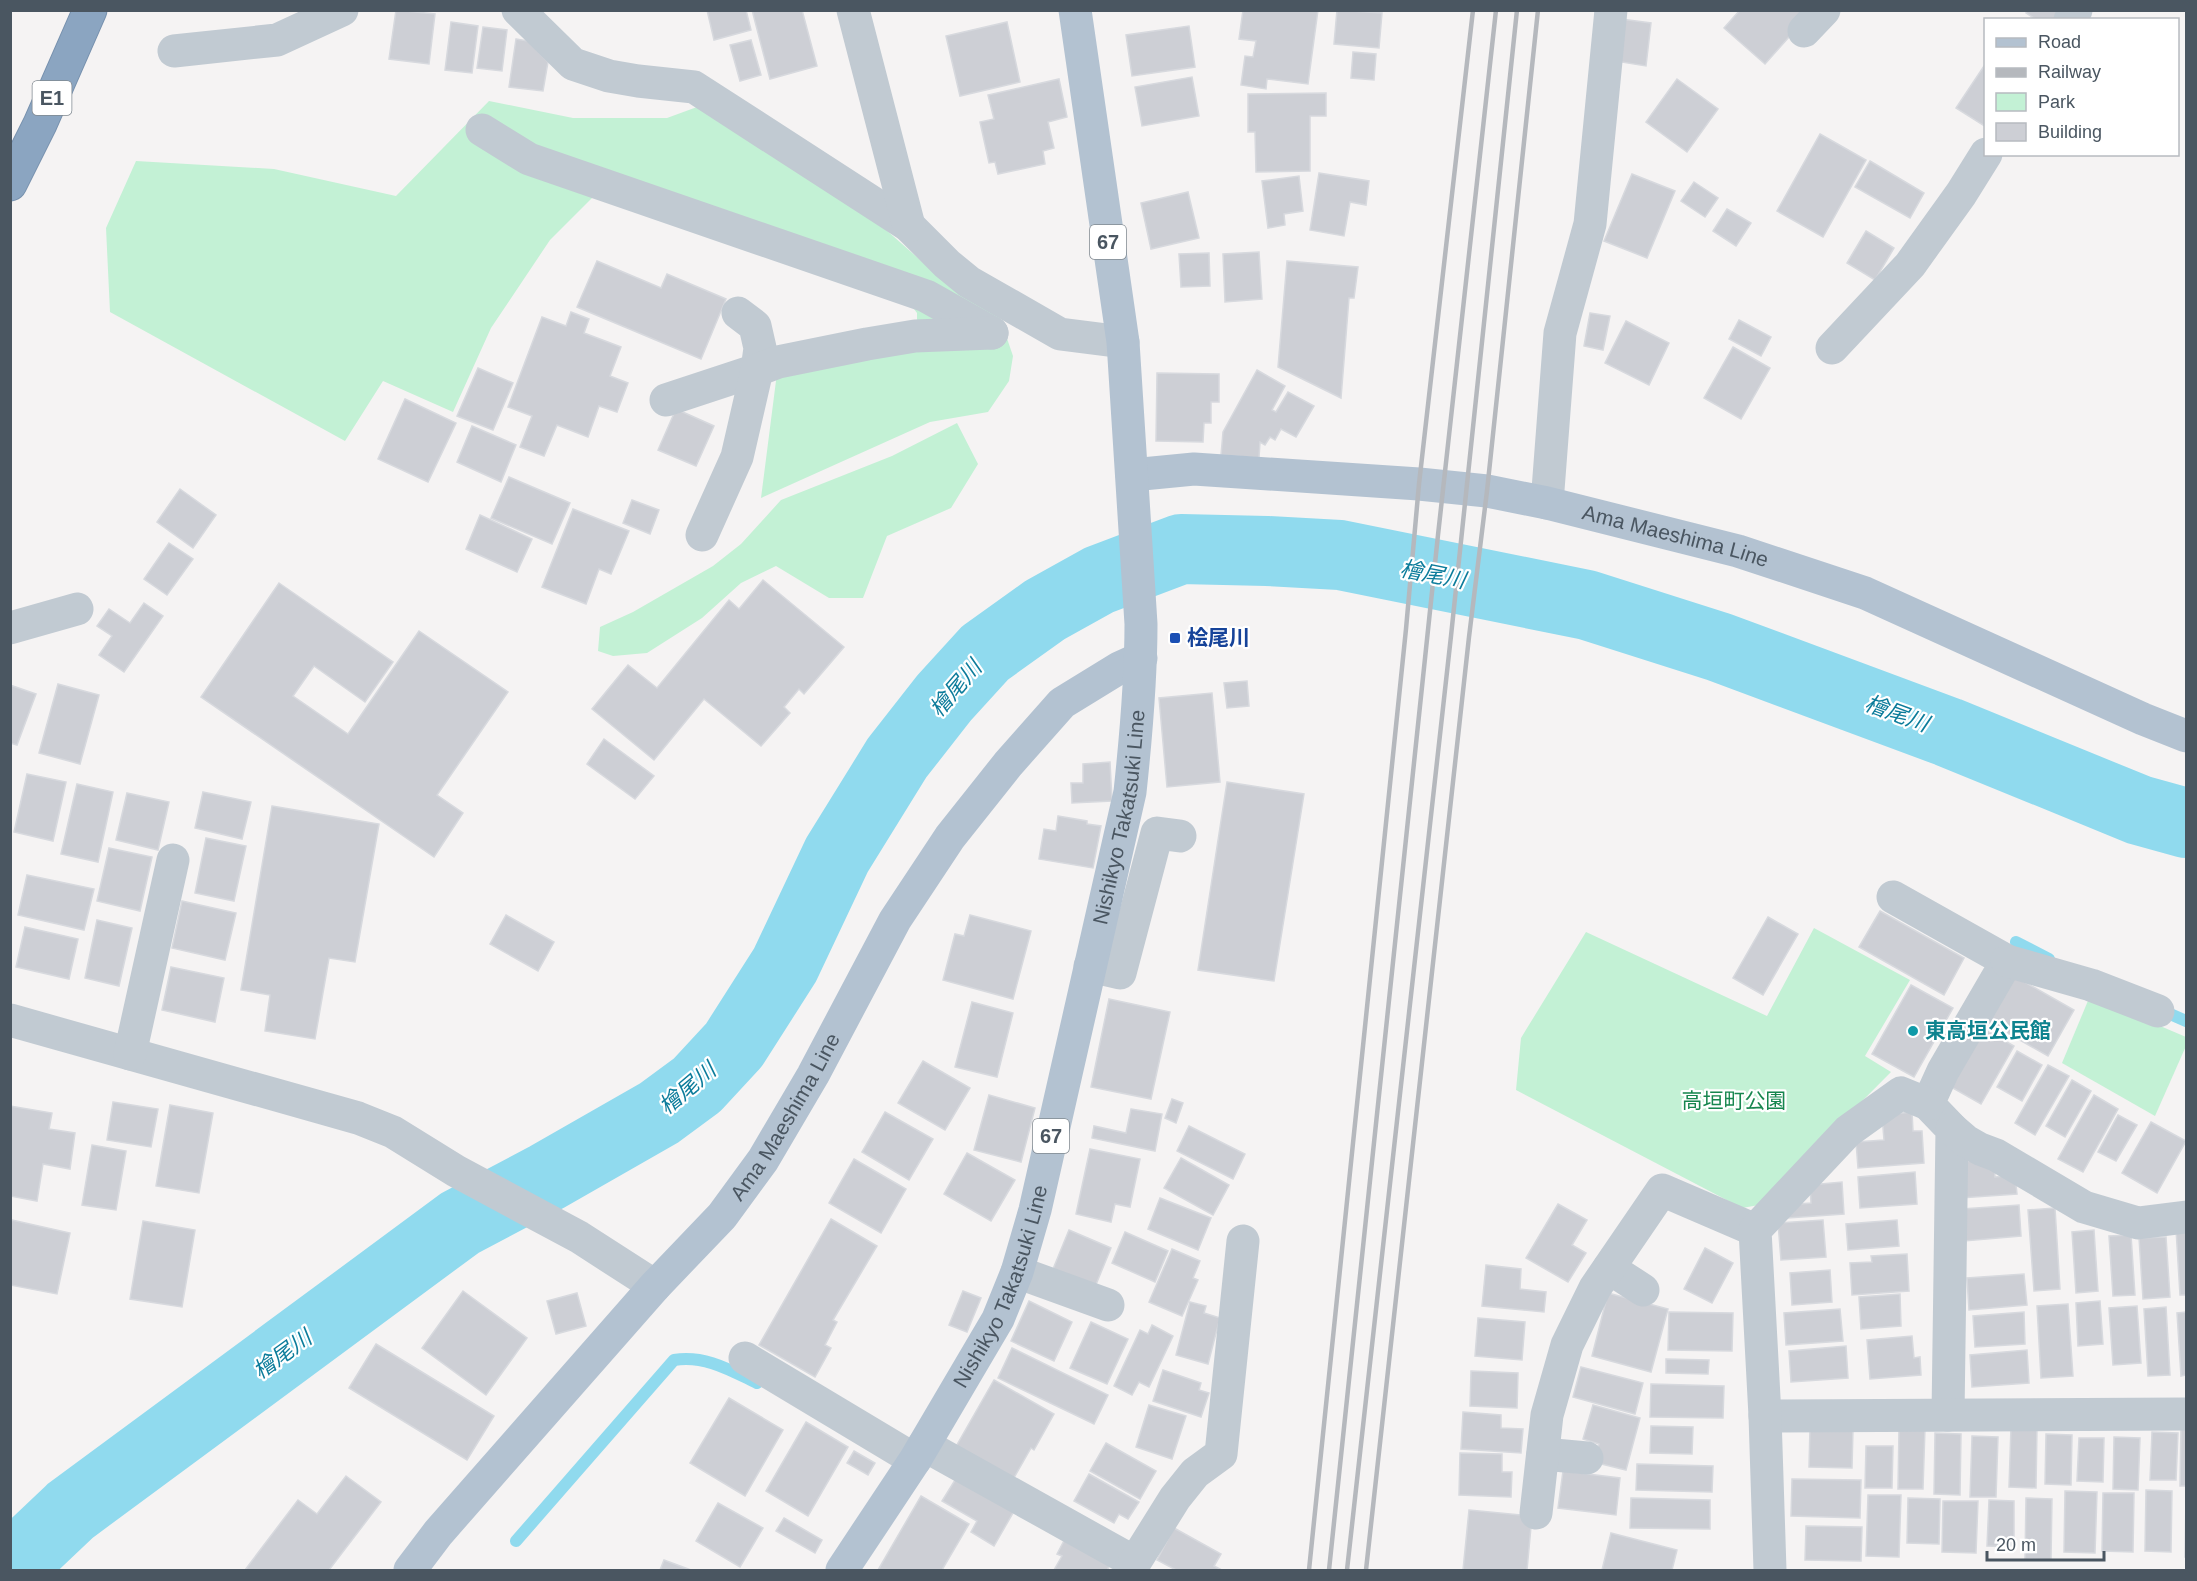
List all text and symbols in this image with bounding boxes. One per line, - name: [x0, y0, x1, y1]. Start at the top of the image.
- legend: [1984, 18, 2179, 156]
- text: Road: [2038, 32, 2081, 52]
- text: Railway: [2038, 62, 2101, 82]
- road number: E1: [32, 81, 72, 115]
- text: Park: [2038, 92, 2076, 112]
- text: Building: [2038, 122, 2102, 142]
- road number: 67: [1090, 225, 1126, 259]
- street label: Ama Maeshima Line: [1580, 500, 1772, 571]
- water label: 檜尾川: [1398, 556, 1470, 593]
- place label: 桧尾川: [1187, 626, 1250, 649]
- marker: 桧尾川: [1168, 631, 1182, 645]
- water label: 檜尾川: [924, 654, 988, 721]
- water label: 檜尾川: [1862, 690, 1934, 737]
- street label: Nishikyo Takatsuki Line: [1088, 709, 1149, 927]
- place label: 東高垣公民館: [1925, 1019, 2051, 1042]
- marker: 東高垣公民館: [1906, 1024, 1920, 1038]
- street label: Ama Maeshima Line: [725, 1029, 844, 1205]
- water label: 檜尾川: [654, 1056, 722, 1119]
- park label: 高垣町公園: [1682, 1089, 1787, 1112]
- road number: 67: [1033, 1119, 1069, 1153]
- street label: Nishikyo Takatsuki Line: [948, 1183, 1051, 1391]
- water label: 檜尾川: [248, 1324, 318, 1384]
- scale bar: [1987, 1524, 2104, 1562]
- text: 20 m: [1996, 1535, 2036, 1555]

